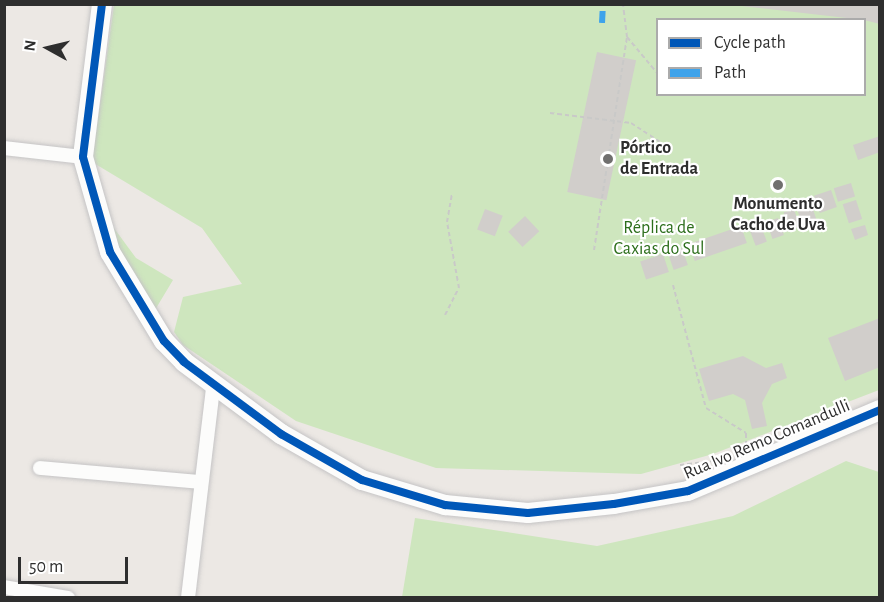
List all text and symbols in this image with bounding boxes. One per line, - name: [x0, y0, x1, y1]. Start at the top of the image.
- north arrow: [18, 18, 78, 78]
- legend: [656, 18, 866, 96]
- text: Cycle path: [714, 34, 786, 52]
- text: N: [21, 39, 39, 52]
- text: Path: [714, 64, 746, 82]
- place label: Pórtico de Entrada: [620, 138, 698, 180]
- marker: Pórtico de Entrada: [601, 152, 615, 166]
- marker: Monumento Cacho de Uva: [771, 178, 785, 192]
- place label: Monumento Cacho de Uva: [731, 194, 825, 236]
- park label: Réplica de Caxias do Sul: [613, 218, 705, 260]
- street label: Rua Ivo Remo Comandulli: [681, 395, 853, 485]
- scale bar: [21, 545, 130, 583]
- text: 50 m: [29, 558, 63, 576]

